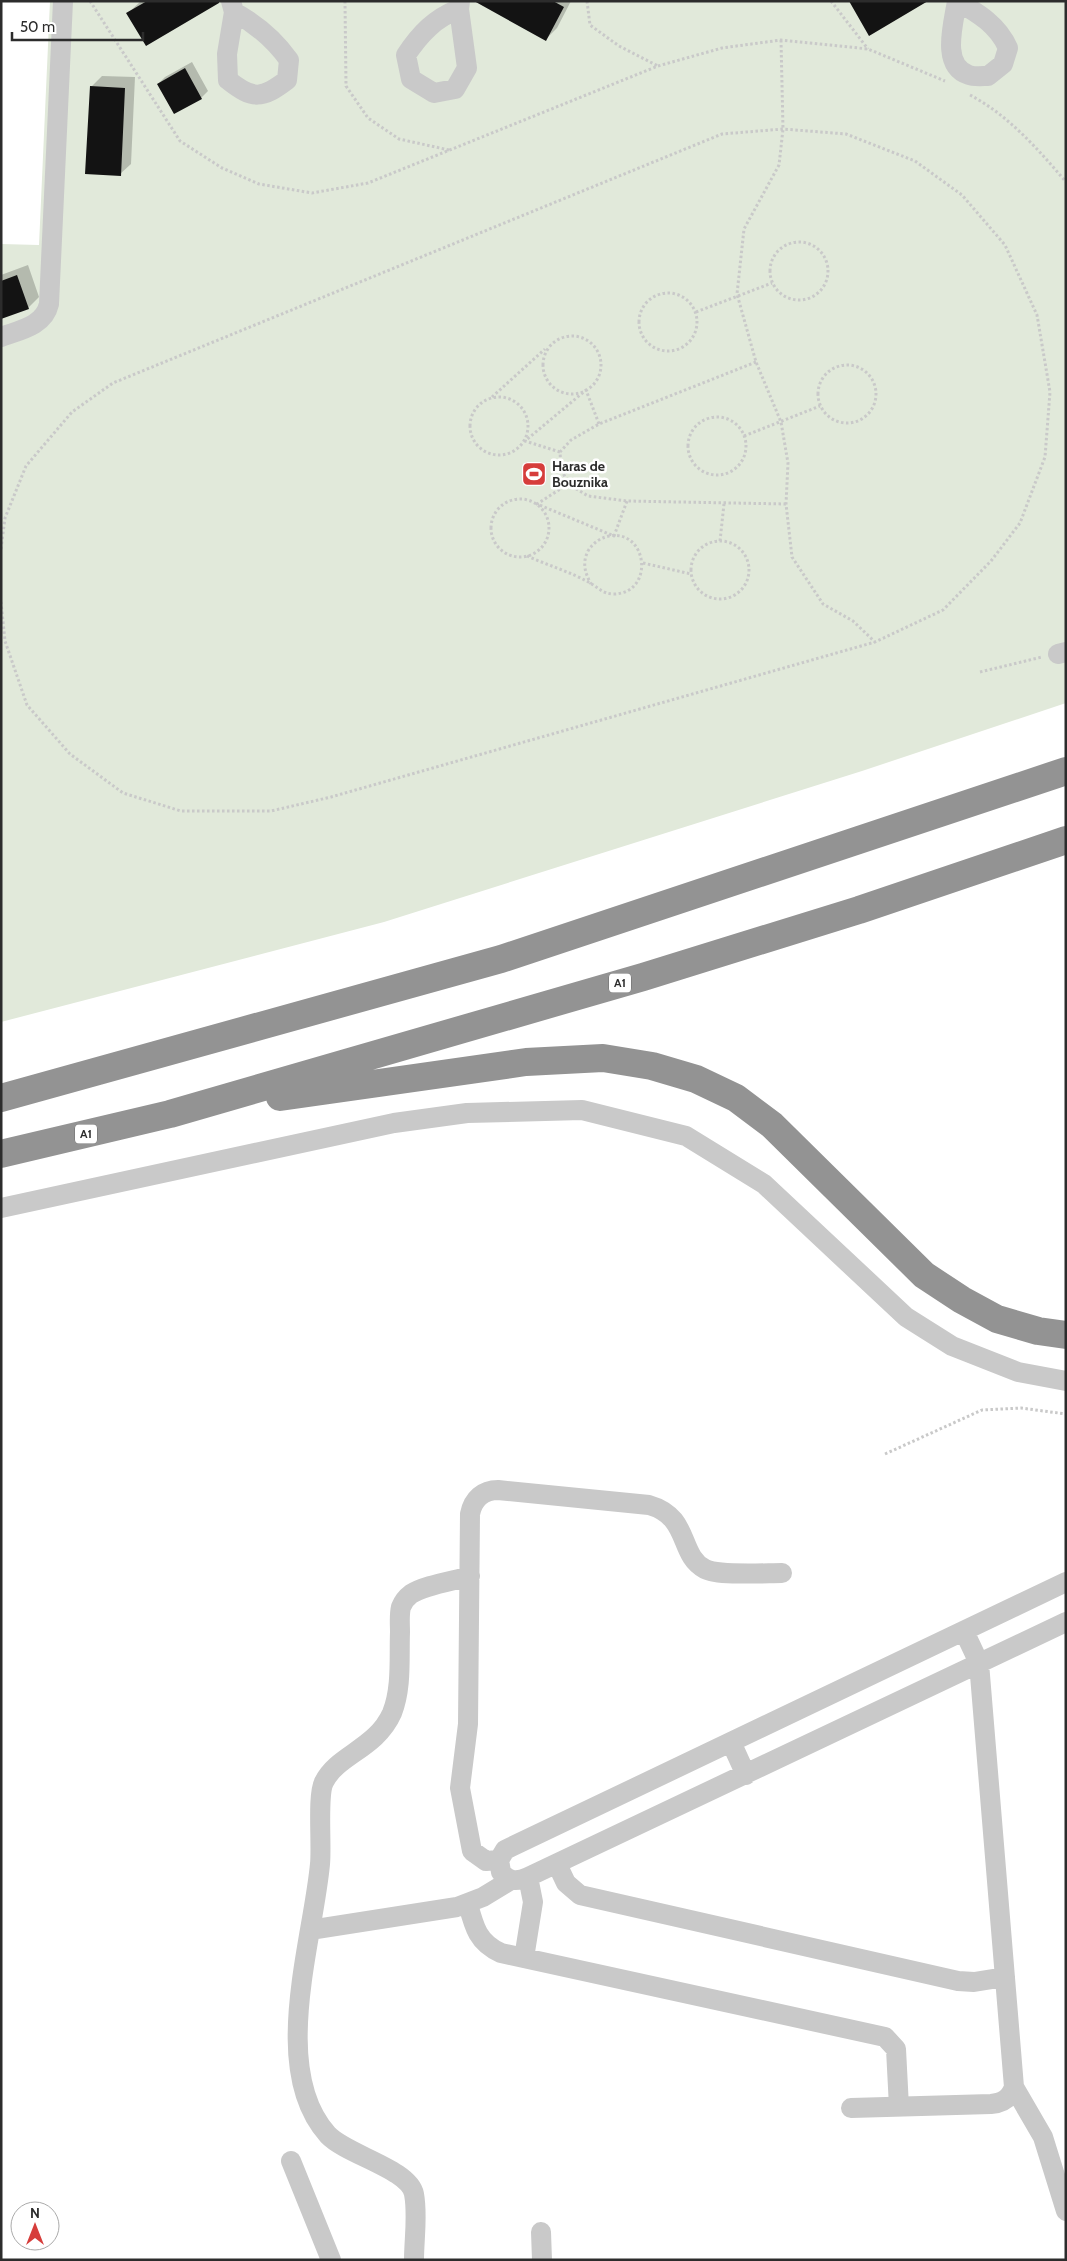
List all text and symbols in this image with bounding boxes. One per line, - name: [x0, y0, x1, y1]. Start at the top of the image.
- scale bar: [12, 10, 144, 42]
- text: 50 m: [20, 18, 55, 36]
- place label: Haras de Bouznika: [552, 457, 608, 491]
- sports icon: Haras de Bouznika: [521, 461, 547, 487]
- road number: A1: [609, 974, 631, 992]
- road number: A1: [75, 1124, 97, 1144]
- north arrow: [10, 2201, 60, 2251]
- text: N: [30, 2204, 40, 2222]

